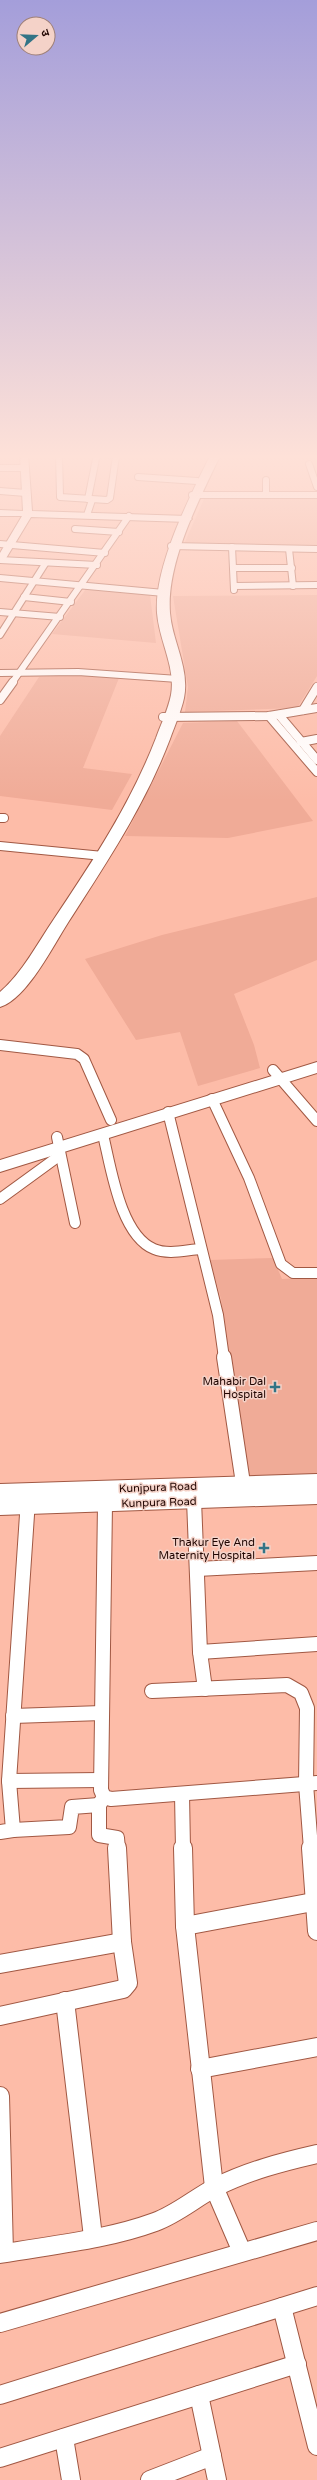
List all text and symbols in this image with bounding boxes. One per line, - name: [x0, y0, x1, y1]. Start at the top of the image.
- north arrow: [16, 16, 56, 56]
- text: उ: [38, 28, 52, 39]
- place label: Mahabir Dal Hospital: [202, 1375, 266, 1401]
- marker: Mahabir Dal Hospital: [269, 1381, 281, 1393]
- street label: Kunjpura Road: [119, 1480, 197, 1495]
- street label: Kunpura Road: [121, 1495, 197, 1510]
- place label: Thakur Eye And Maternity Hospital: [158, 1536, 255, 1562]
- marker: Thakur Eye And Maternity Hospital: [258, 1542, 270, 1554]

